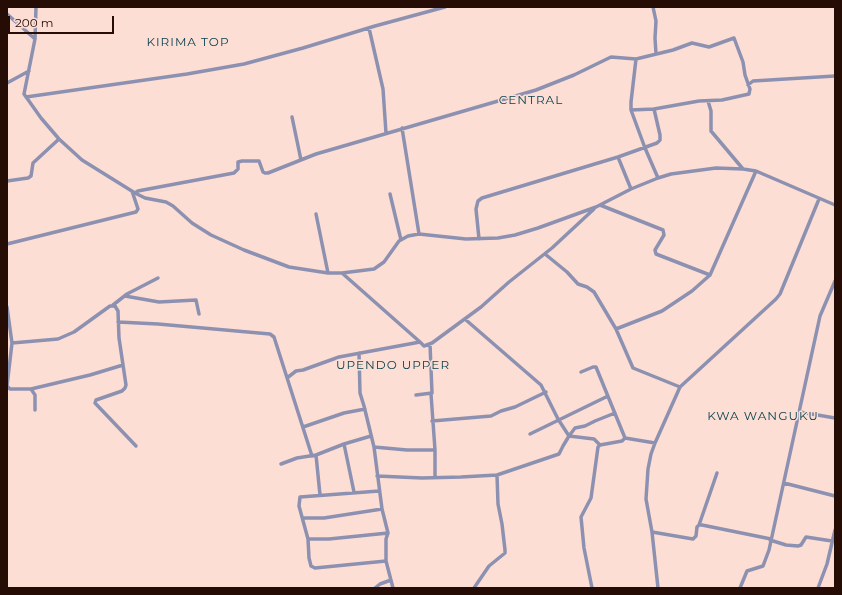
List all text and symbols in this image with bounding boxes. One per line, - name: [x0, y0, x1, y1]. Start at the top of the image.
- scale bar: [10, 8, 116, 34]
- text: 200 m: [15, 15, 54, 30]
- district label: KIRIMA TOP: [146, 35, 230, 49]
- district label: CENTRAL: [499, 93, 563, 107]
- district label: UPENDO UPPER: [336, 358, 450, 372]
- district label: KWA WANGUKU: [707, 409, 819, 423]

